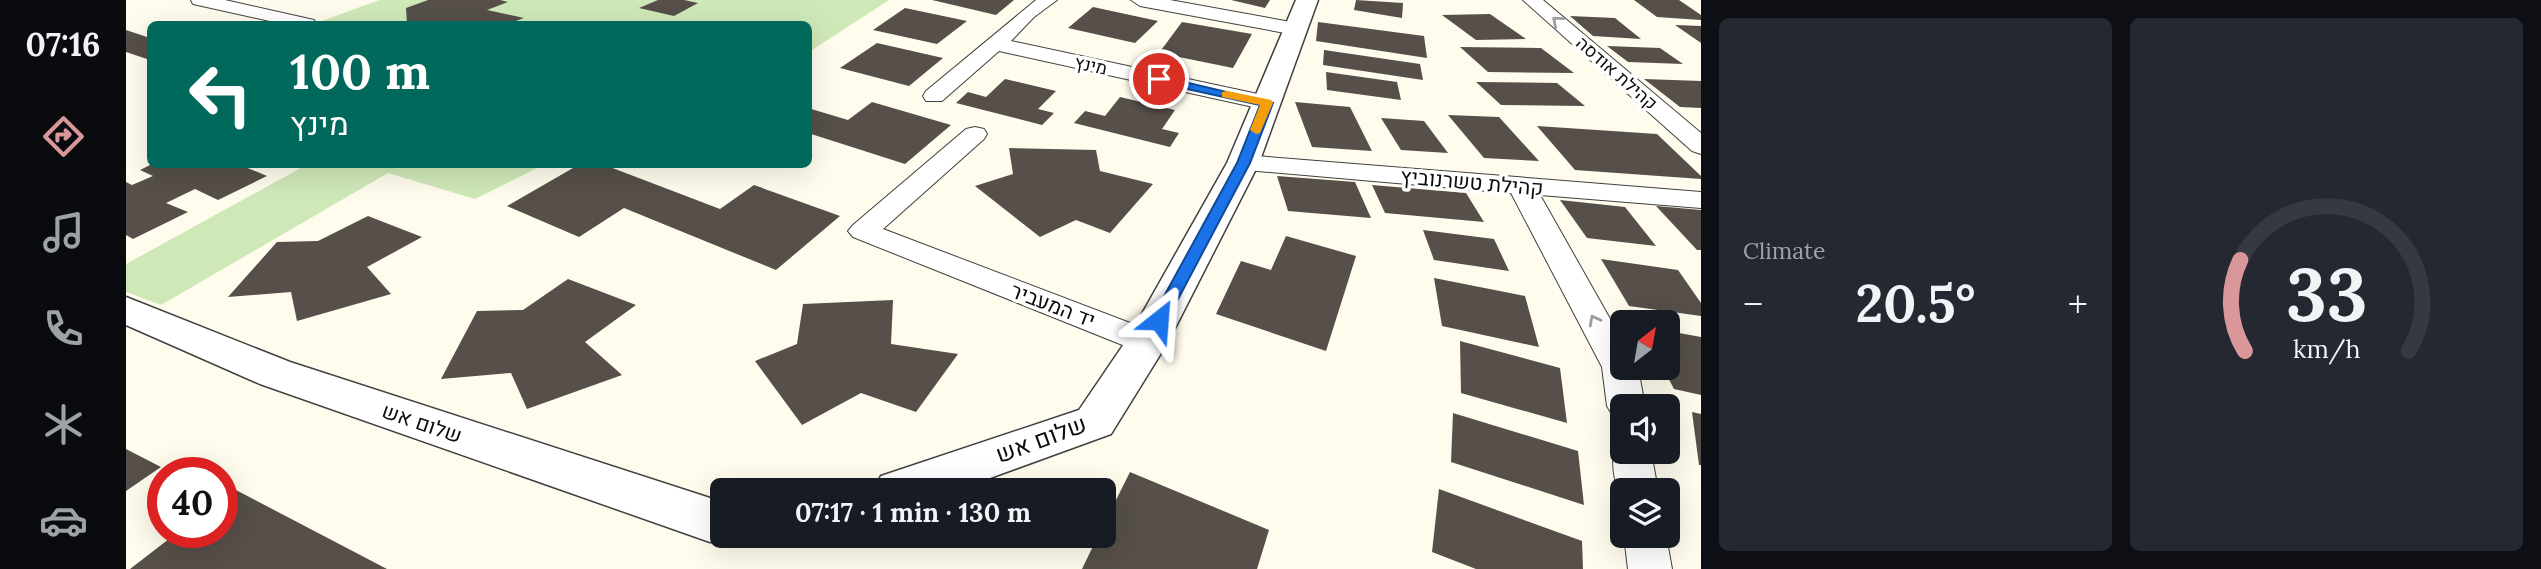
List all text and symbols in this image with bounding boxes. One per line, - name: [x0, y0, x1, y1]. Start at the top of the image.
- one-way arrow: [1552, 17, 1565, 29]
- text: 07:16: [26, 24, 100, 65]
- street label: קהילת אודסה: [1571, 31, 1663, 115]
- text: 100 m: [290, 40, 430, 102]
- icon: left: [175, 49, 266, 140]
- pin: [1129, 49, 1189, 109]
- street label: מינץ: [1072, 50, 1110, 80]
- icon: arrive: [1140, 60, 1178, 98]
- text: מינץ: [290, 103, 349, 144]
- icon: directions: [39, 112, 88, 161]
- street label: קהילת טשרנוביץ: [1399, 162, 1545, 202]
- icon: music: [39, 208, 88, 257]
- text: Climate: [1743, 236, 1825, 265]
- text: 33: [2286, 248, 2367, 341]
- text: 20.5°: [1856, 270, 1975, 336]
- street label: יד המעביר: [1007, 277, 1099, 333]
- text: −: [1743, 280, 1763, 328]
- text: +: [2068, 280, 2088, 328]
- position arrow: [1122, 283, 1196, 357]
- icon: phone: [39, 304, 88, 353]
- north arrow: [1610, 310, 1680, 380]
- map controls: [1610, 310, 1680, 548]
- one-way arrow: [1589, 315, 1602, 327]
- text: km/h: [2293, 332, 2360, 364]
- button: sound: [1610, 394, 1680, 464]
- street label: שלום אש: [379, 397, 465, 449]
- icon: climate: [39, 400, 88, 449]
- street label: שלום אש: [991, 408, 1091, 470]
- speed limit sign: 40: [147, 457, 238, 548]
- button: layers: [1610, 478, 1680, 548]
- icon: car: [39, 496, 88, 545]
- text: 07:17 · 1 min · 130 m: [795, 496, 1031, 529]

